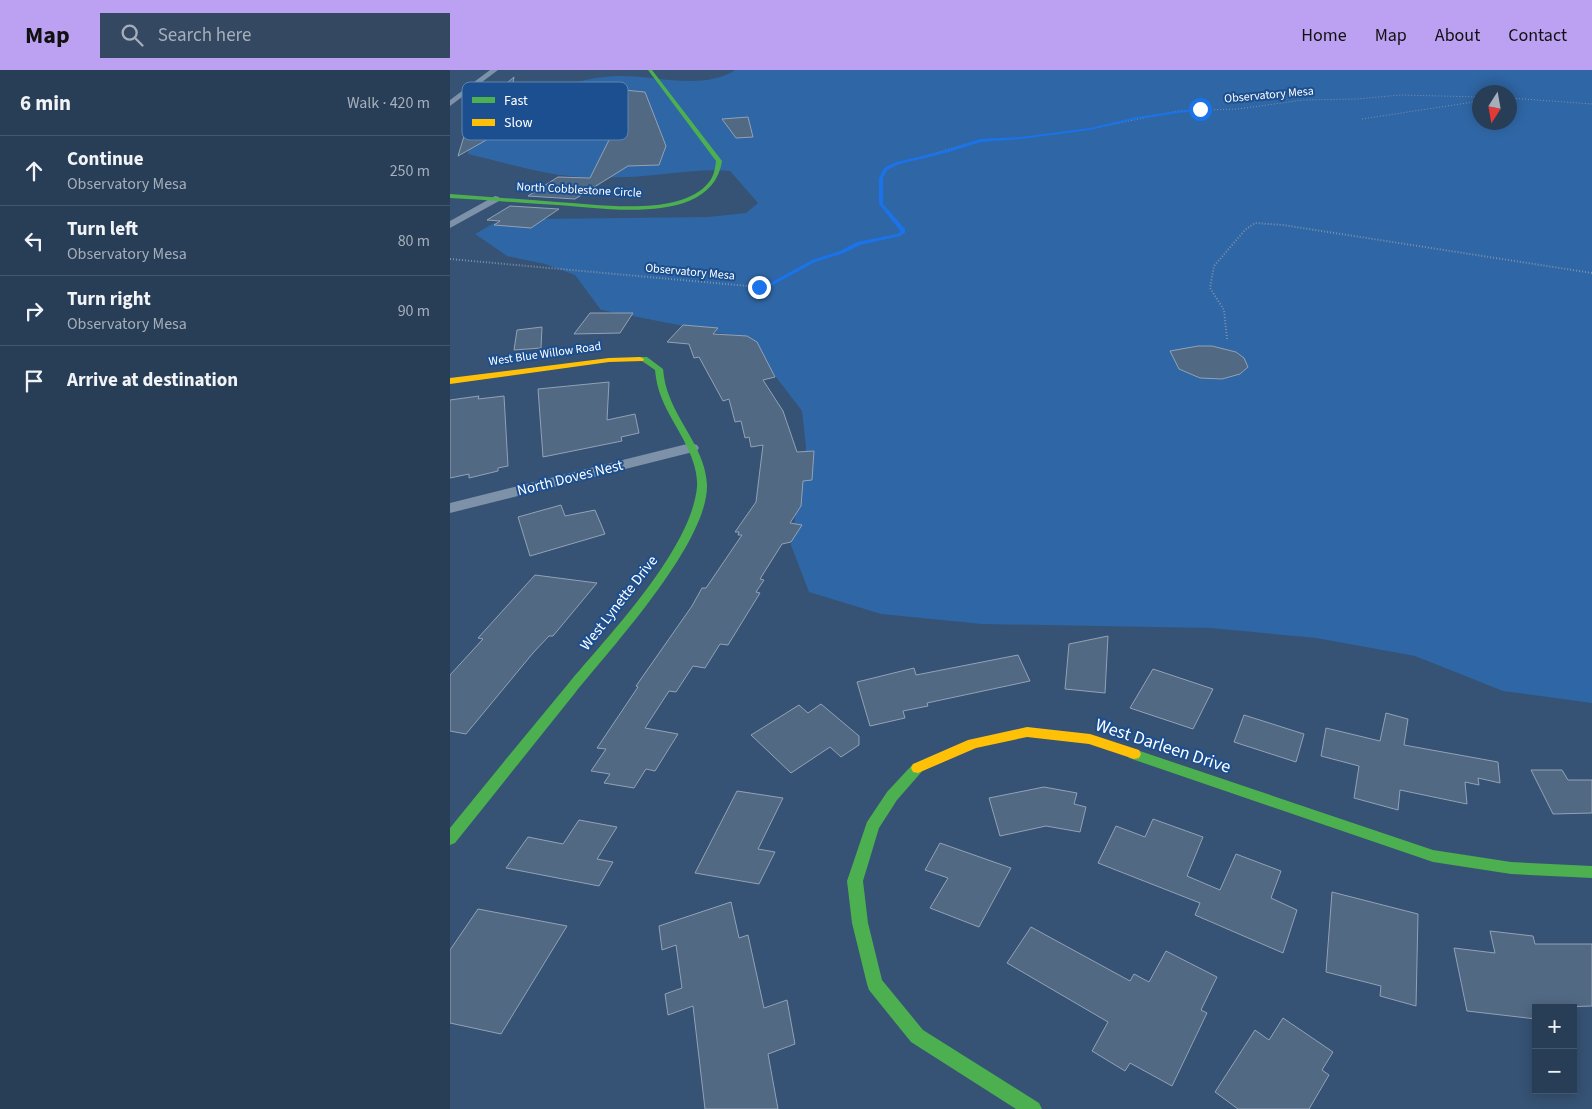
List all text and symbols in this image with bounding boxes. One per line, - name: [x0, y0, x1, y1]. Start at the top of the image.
- search box: [100, 13, 450, 58]
- text: Map: [25, 18, 70, 53]
- icon: search: [118, 21, 146, 49]
- text: Search here: [158, 22, 251, 49]
- text: Home: [1301, 23, 1347, 48]
- text: Map: [1375, 23, 1407, 48]
- text: About: [1435, 23, 1480, 48]
- text: Contact: [1508, 23, 1567, 48]
- legend: [462, 82, 628, 140]
- street label: Observatory Mesa: [1223, 83, 1315, 107]
- north arrow: [1472, 85, 1517, 130]
- text: 6 min: [20, 88, 71, 118]
- text: Fast: [504, 91, 528, 111]
- text: Walk · 420 m: [347, 92, 430, 114]
- route start: [1189, 98, 1212, 121]
- text: Slow: [504, 113, 533, 133]
- text: Continue: [67, 146, 144, 173]
- icon: ahead: [20, 157, 48, 185]
- text: 250 m: [390, 160, 430, 182]
- text: Observatory Mesa: [67, 173, 187, 195]
- street label: North Cobblestone Circle: [516, 178, 642, 202]
- text: Turn left: [67, 216, 138, 243]
- icon: left: [20, 227, 48, 255]
- text: 80 m: [398, 230, 430, 252]
- text: Observatory Mesa: [67, 243, 187, 265]
- street label: Observatory Mesa: [644, 260, 736, 284]
- route end: [748, 276, 771, 299]
- text: Turn right: [67, 286, 151, 313]
- icon: right: [20, 297, 48, 325]
- text: 90 m: [398, 300, 430, 322]
- text: Observatory Mesa: [67, 313, 187, 335]
- street label: West Blue Willow Road: [488, 338, 602, 370]
- icon: arrive: [20, 367, 48, 395]
- text: Arrive at destination: [67, 367, 238, 394]
- street label: North Doves Nest: [515, 455, 625, 501]
- street label: West Lynette Drive: [575, 551, 663, 655]
- street label: West Darleen Drive: [1092, 712, 1234, 780]
- map controls: [1532, 1004, 1577, 1094]
- button: +: [1532, 1004, 1577, 1049]
- button: −: [1532, 1049, 1577, 1094]

